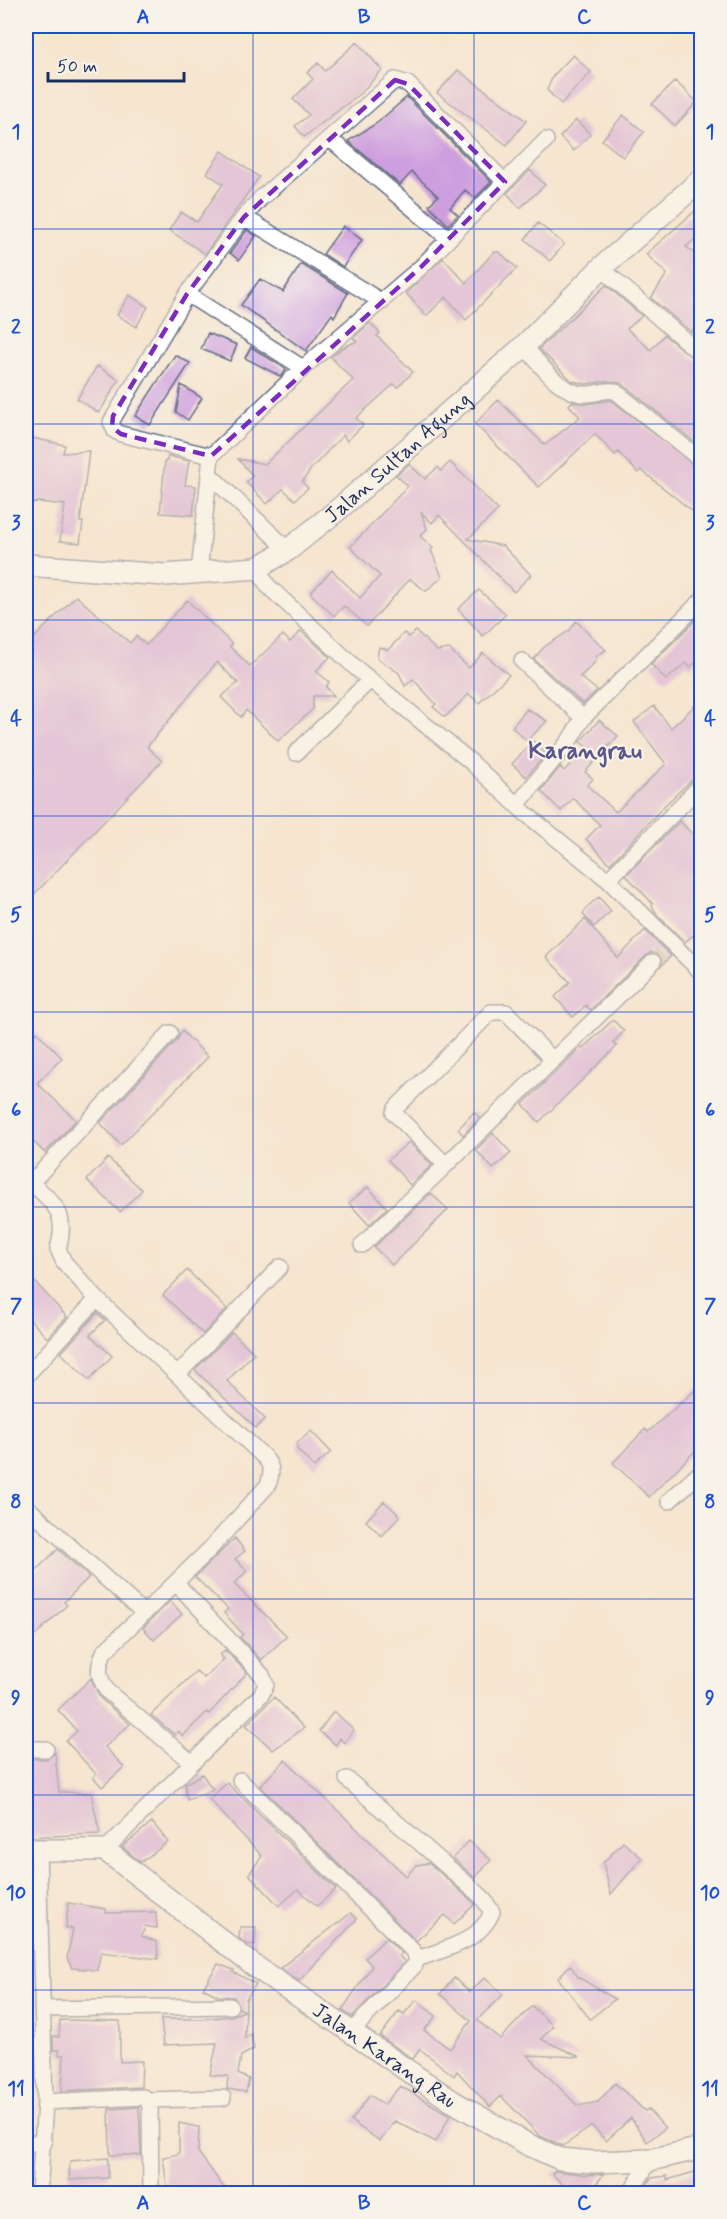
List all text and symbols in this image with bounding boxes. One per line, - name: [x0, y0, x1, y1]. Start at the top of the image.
- text: A: [136, 4, 150, 31]
- text: B: [358, 4, 371, 31]
- text: C: [577, 4, 592, 31]
- scale bar: [48, 45, 184, 83]
- text: 50 m: [57, 55, 97, 79]
- text: 1: [12, 119, 20, 146]
- text: 1: [706, 119, 714, 146]
- text: 2: [11, 314, 21, 341]
- text: 2: [705, 314, 715, 341]
- street label: Jalan Sultan Agung: [319, 386, 477, 530]
- text: 3: [11, 510, 21, 537]
- text: 3: [705, 510, 715, 537]
- text: 4: [10, 706, 22, 733]
- text: 4: [704, 706, 716, 733]
- district label: Karangrau: [528, 736, 642, 768]
- text: 5: [10, 902, 22, 929]
- text: 5: [704, 902, 716, 929]
- text: 6: [11, 1097, 21, 1124]
- text: 6: [705, 1097, 715, 1124]
- text: 7: [10, 1293, 22, 1320]
- text: 7: [704, 1293, 716, 1320]
- text: 8: [10, 1489, 22, 1516]
- text: 8: [704, 1489, 716, 1516]
- text: 9: [11, 1685, 21, 1712]
- text: 9: [705, 1685, 715, 1712]
- text: 10: [6, 1880, 26, 1907]
- text: 10: [700, 1880, 720, 1907]
- street label: Jalan Karang Rau: [307, 1997, 462, 2115]
- text: 11: [7, 2076, 25, 2103]
- text: 11: [701, 2076, 719, 2103]
- text: A: [136, 2190, 150, 2217]
- text: B: [358, 2190, 371, 2217]
- text: C: [577, 2190, 592, 2217]

